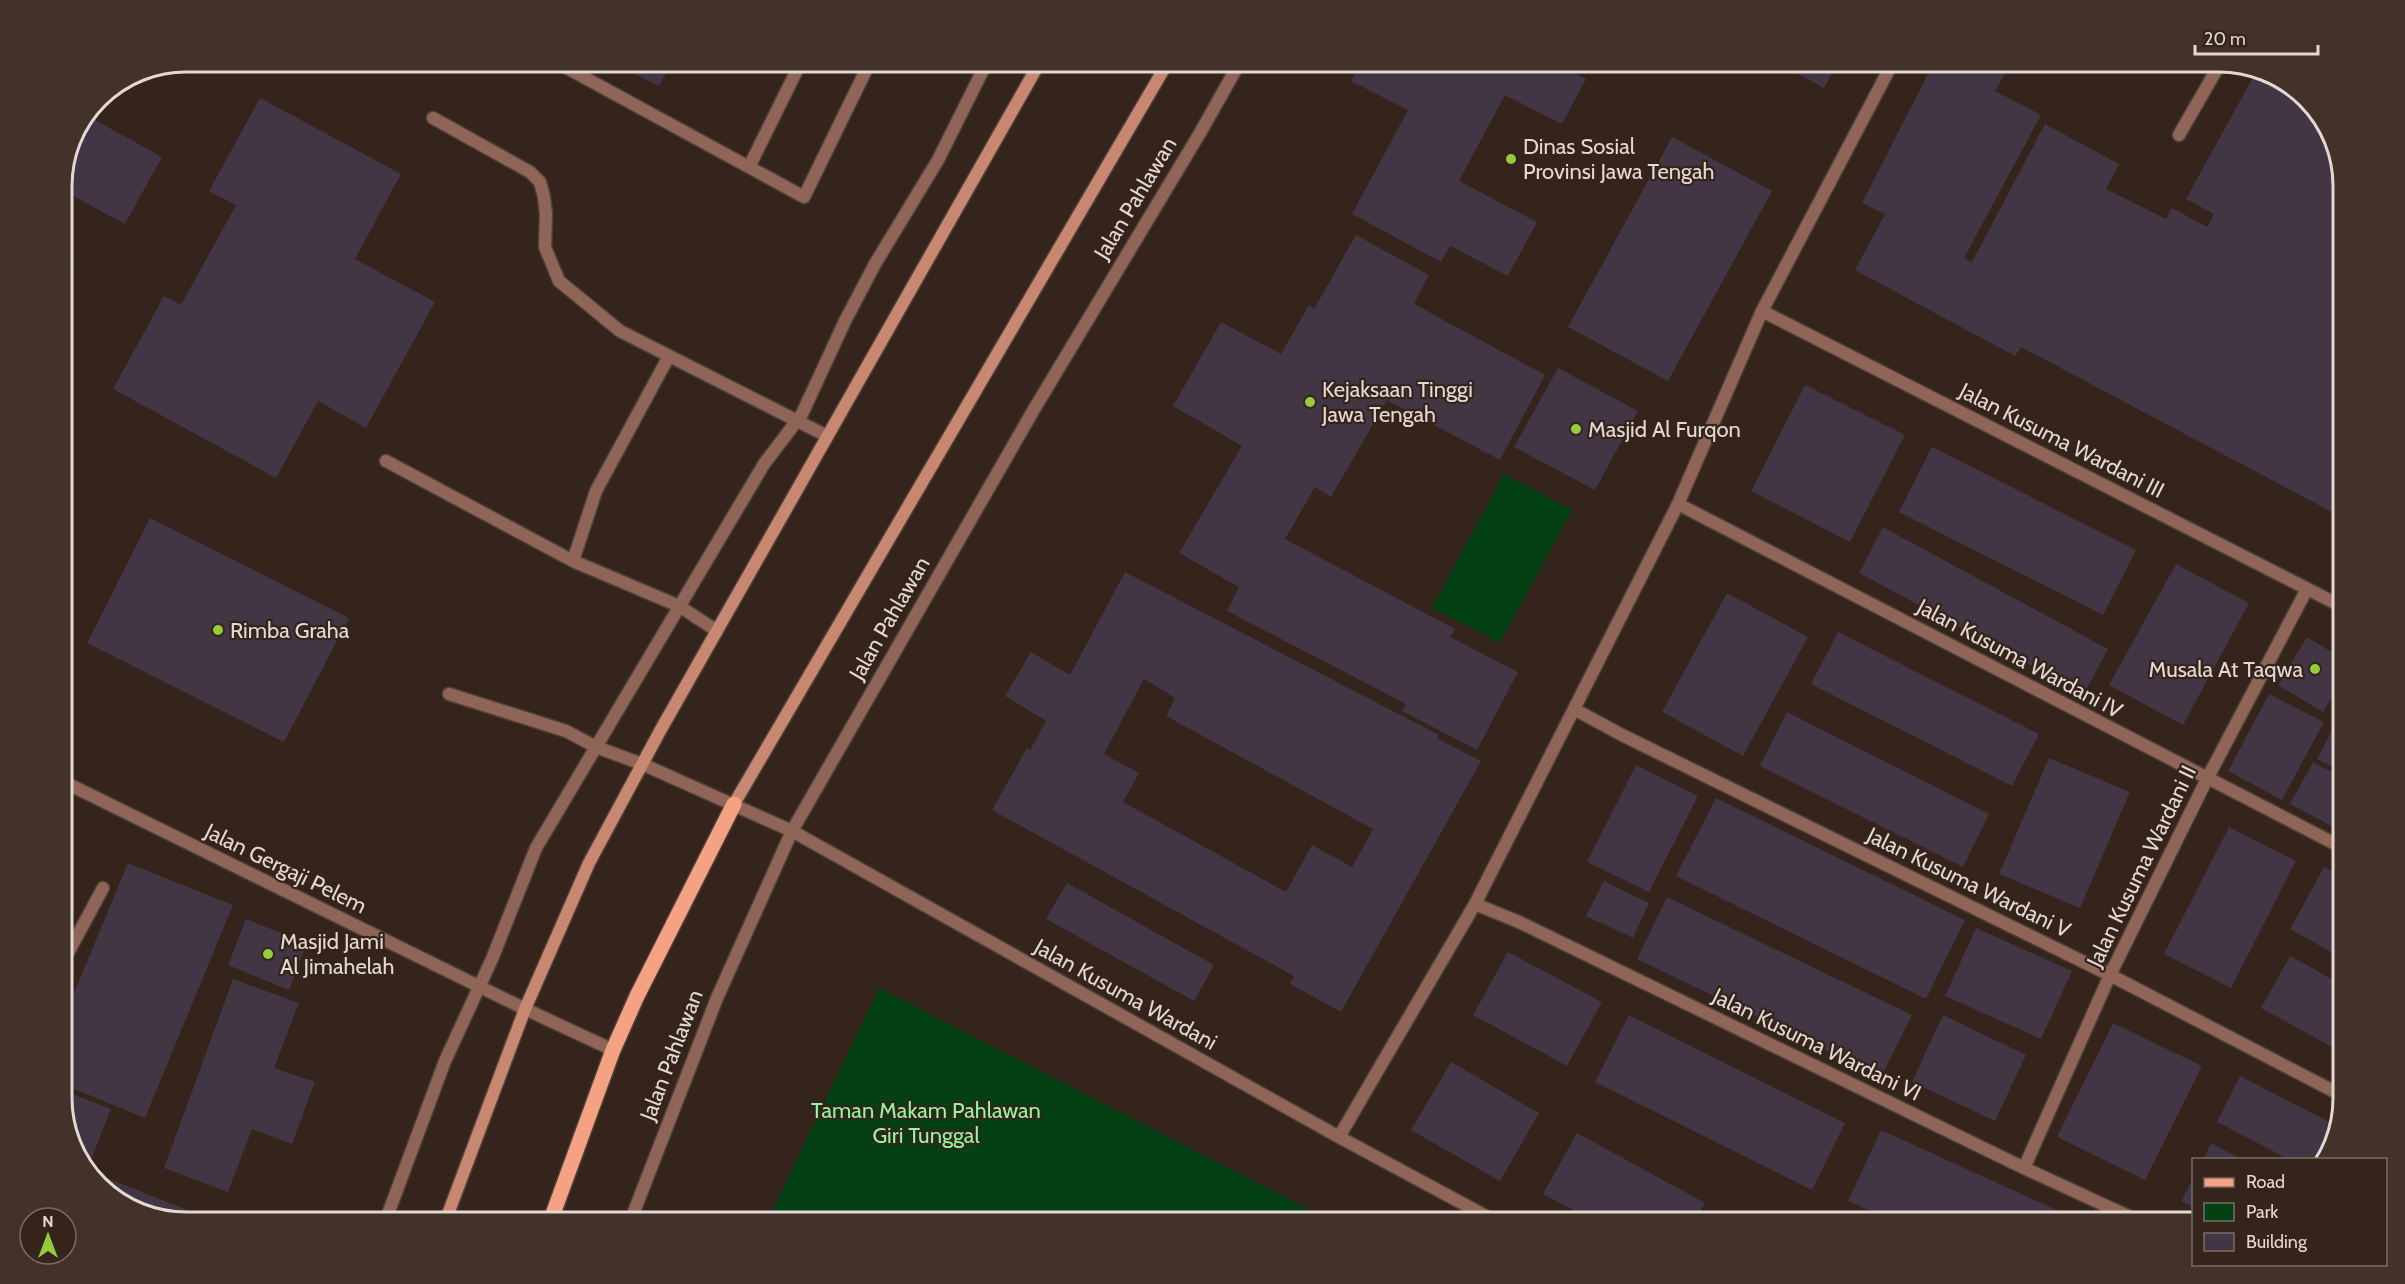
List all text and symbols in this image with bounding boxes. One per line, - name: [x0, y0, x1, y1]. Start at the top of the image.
- scale bar: [2195, 18, 2318, 56]
- text: 20 m: [2204, 28, 2246, 50]
- street label: Jalan Pahlawan: [1088, 132, 1183, 265]
- place label: Dinas Sosial Provinsi Jawa Tengah: [1523, 133, 1715, 185]
- marker: Dinas Sosial Provinsi Jawa Tengah: [1504, 152, 1518, 166]
- place label: Kejaksaan Tinggi Jawa Tengah: [1321, 376, 1473, 428]
- street label: Jalan Kusuma Wardani III: [1954, 377, 2169, 504]
- marker: Kejaksaan Tinggi Jawa Tengah: [1303, 395, 1317, 409]
- place label: Masjid Al Furqon: [1588, 416, 1741, 443]
- marker: Masjid Al Furqon: [1569, 422, 1583, 436]
- street label: Jalan Pahlawan: [843, 552, 936, 686]
- street label: Jalan Kusuma Wardani IV: [1912, 592, 2128, 724]
- place label: Rimba Graha: [230, 617, 350, 644]
- marker: Rimba Graha: [211, 623, 225, 637]
- place label: Musala At Taqwa: [2149, 656, 2303, 683]
- marker: Musala At Taqwa: [2308, 662, 2322, 676]
- street label: Jalan Kusuma Wardani II: [2080, 761, 2202, 972]
- street label: Jalan Gergaji Pelem: [200, 817, 371, 919]
- street label: Jalan Kusuma Wardani V: [1862, 821, 2075, 944]
- place label: Masjid Jami Al Jimahelah: [280, 928, 394, 980]
- street label: Jalan Kusuma Wardani: [1029, 933, 1222, 1056]
- marker: Masjid Jami Al Jimahelah: [261, 947, 275, 961]
- street label: Jalan Kusuma Wardani VI: [1707, 982, 1925, 1107]
- street label: Jalan Pahlawan: [634, 986, 709, 1125]
- park label: Taman Makam Pahlawan Giri Tunggal: [811, 1097, 1041, 1149]
- legend: [2192, 1158, 2387, 1266]
- text: Road: [2246, 1171, 2285, 1193]
- text: Park: [2246, 1201, 2279, 1223]
- north arrow: [18, 1206, 78, 1266]
- text: N: [42, 1212, 54, 1231]
- text: Building: [2246, 1231, 2308, 1253]

